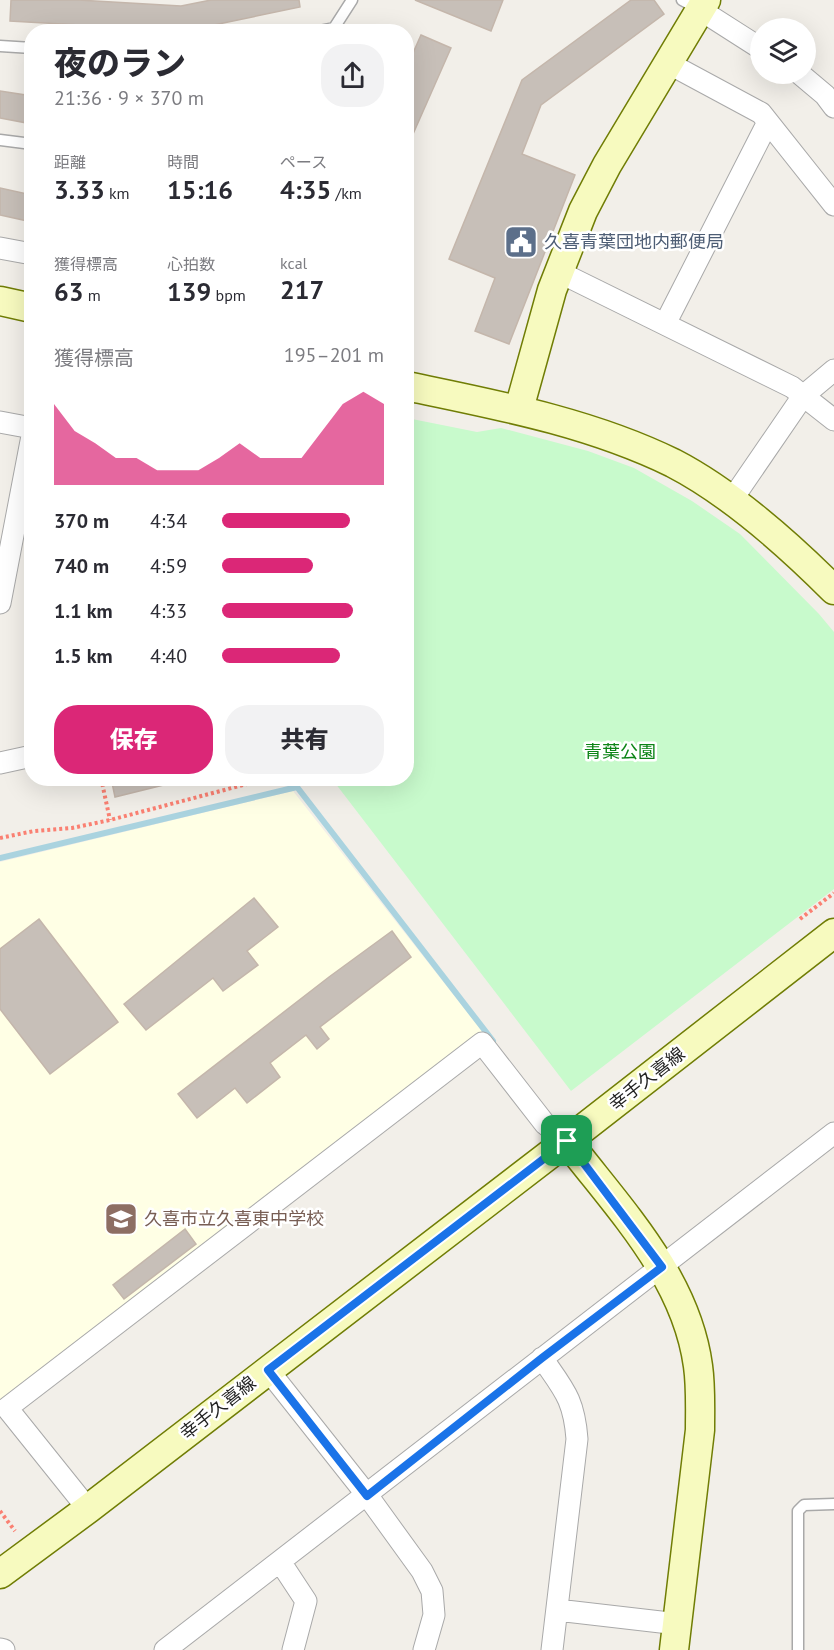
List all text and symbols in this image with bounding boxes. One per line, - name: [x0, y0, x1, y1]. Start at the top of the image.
- map controls: [750, 18, 816, 84]
- button: layers: [750, 18, 816, 84]
- text: 夜のラン: [54, 41, 186, 84]
- button: share: [321, 44, 384, 107]
- text: 21:36 · 9 × 370 m: [54, 85, 204, 111]
- text: 距離: [54, 152, 86, 172]
- text: 時間: [167, 152, 199, 172]
- text: ペース: [280, 152, 327, 172]
- text: 3.33: [54, 173, 105, 206]
- text: 15:16: [167, 173, 233, 206]
- text: 4:35: [280, 173, 331, 206]
- text: km: [105, 183, 130, 203]
- text: /km: [331, 183, 362, 203]
- public building icon: 久喜青葉団地内郵便局: [503, 224, 539, 260]
- place label: 久喜青葉団地内郵便局: [544, 230, 724, 253]
- text: kcal: [280, 253, 307, 273]
- text: 獲得標高: [54, 254, 118, 274]
- text: 心拍数: [167, 254, 215, 274]
- text: 217: [280, 273, 324, 306]
- text: 63: [54, 275, 83, 308]
- text: 139: [167, 275, 211, 308]
- text: m: [83, 285, 101, 305]
- text: bpm: [211, 285, 246, 305]
- text: 195–201 m: [284, 342, 384, 368]
- text: 獲得標高: [54, 345, 134, 371]
- text: 370 m: [54, 508, 109, 534]
- text: 4:34: [150, 508, 187, 534]
- text: 740 m: [54, 553, 109, 579]
- text: 4:59: [150, 553, 187, 579]
- text: 1.1 km: [54, 598, 113, 624]
- text: 4:33: [150, 598, 187, 624]
- text: 1.5 km: [54, 643, 113, 669]
- text: 4:40: [150, 643, 187, 669]
- button: 保存: [54, 705, 213, 774]
- button: 共有: [225, 705, 384, 774]
- park label: 青葉公園: [584, 740, 656, 763]
- street label: 幸手久喜線: [604, 1042, 689, 1115]
- pin: [541, 1115, 592, 1166]
- icon: arrive: [550, 1124, 583, 1157]
- school or university icon: 久喜市立久喜東中学校: [103, 1201, 139, 1237]
- place label: 久喜市立久喜東中学校: [144, 1207, 324, 1230]
- street label: 幸手久喜線: [175, 1371, 260, 1444]

